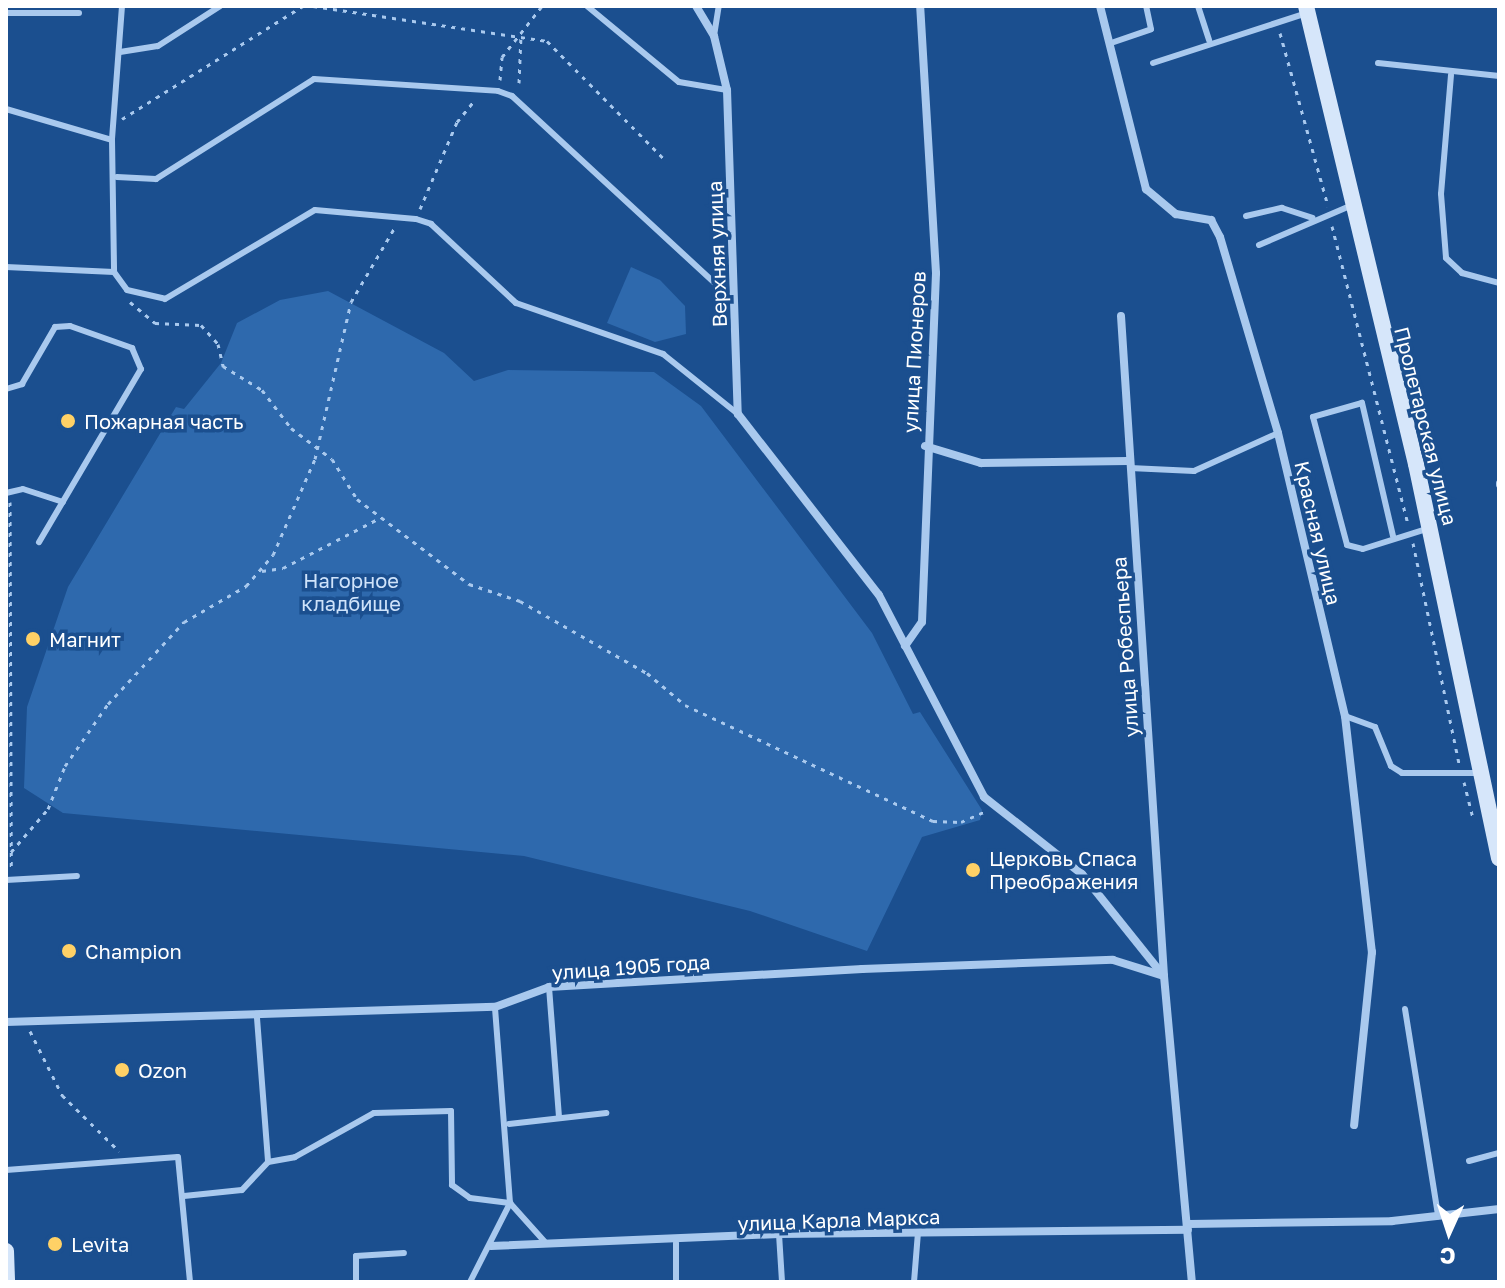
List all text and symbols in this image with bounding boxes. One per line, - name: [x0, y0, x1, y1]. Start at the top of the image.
- street label: Верхняя улица: [702, 180, 732, 328]
- street label: улица Пионеров: [898, 270, 930, 434]
- street label: Пролетарская улица: [1390, 324, 1462, 528]
- place label: Пожарная часть: [84, 409, 243, 433]
- marker: Пожарная часть: [59, 412, 77, 430]
- street label: Красная улица: [1290, 459, 1346, 607]
- street label: улица Робеспьера: [1107, 556, 1143, 738]
- park label: Нагорное кладбище: [301, 569, 401, 616]
- place label: Магнит: [49, 627, 121, 651]
- marker: Магнит: [24, 630, 42, 648]
- place label: Церковь Спаса Преображения: [989, 846, 1138, 893]
- marker: Церковь Спаса Преображения: [964, 861, 982, 879]
- place label: Champion: [85, 939, 182, 963]
- marker: Champion: [60, 942, 78, 960]
- street label: улица 1905 года: [551, 949, 711, 985]
- place label: Ozon: [138, 1058, 187, 1082]
- marker: Ozon: [113, 1061, 131, 1079]
- north arrow: [1409, 1192, 1489, 1272]
- street label: улица Карла Маркса: [737, 1204, 941, 1236]
- place label: Levita: [71, 1232, 129, 1256]
- marker: Levita: [46, 1235, 64, 1253]
- text: С: [1439, 1243, 1456, 1270]

